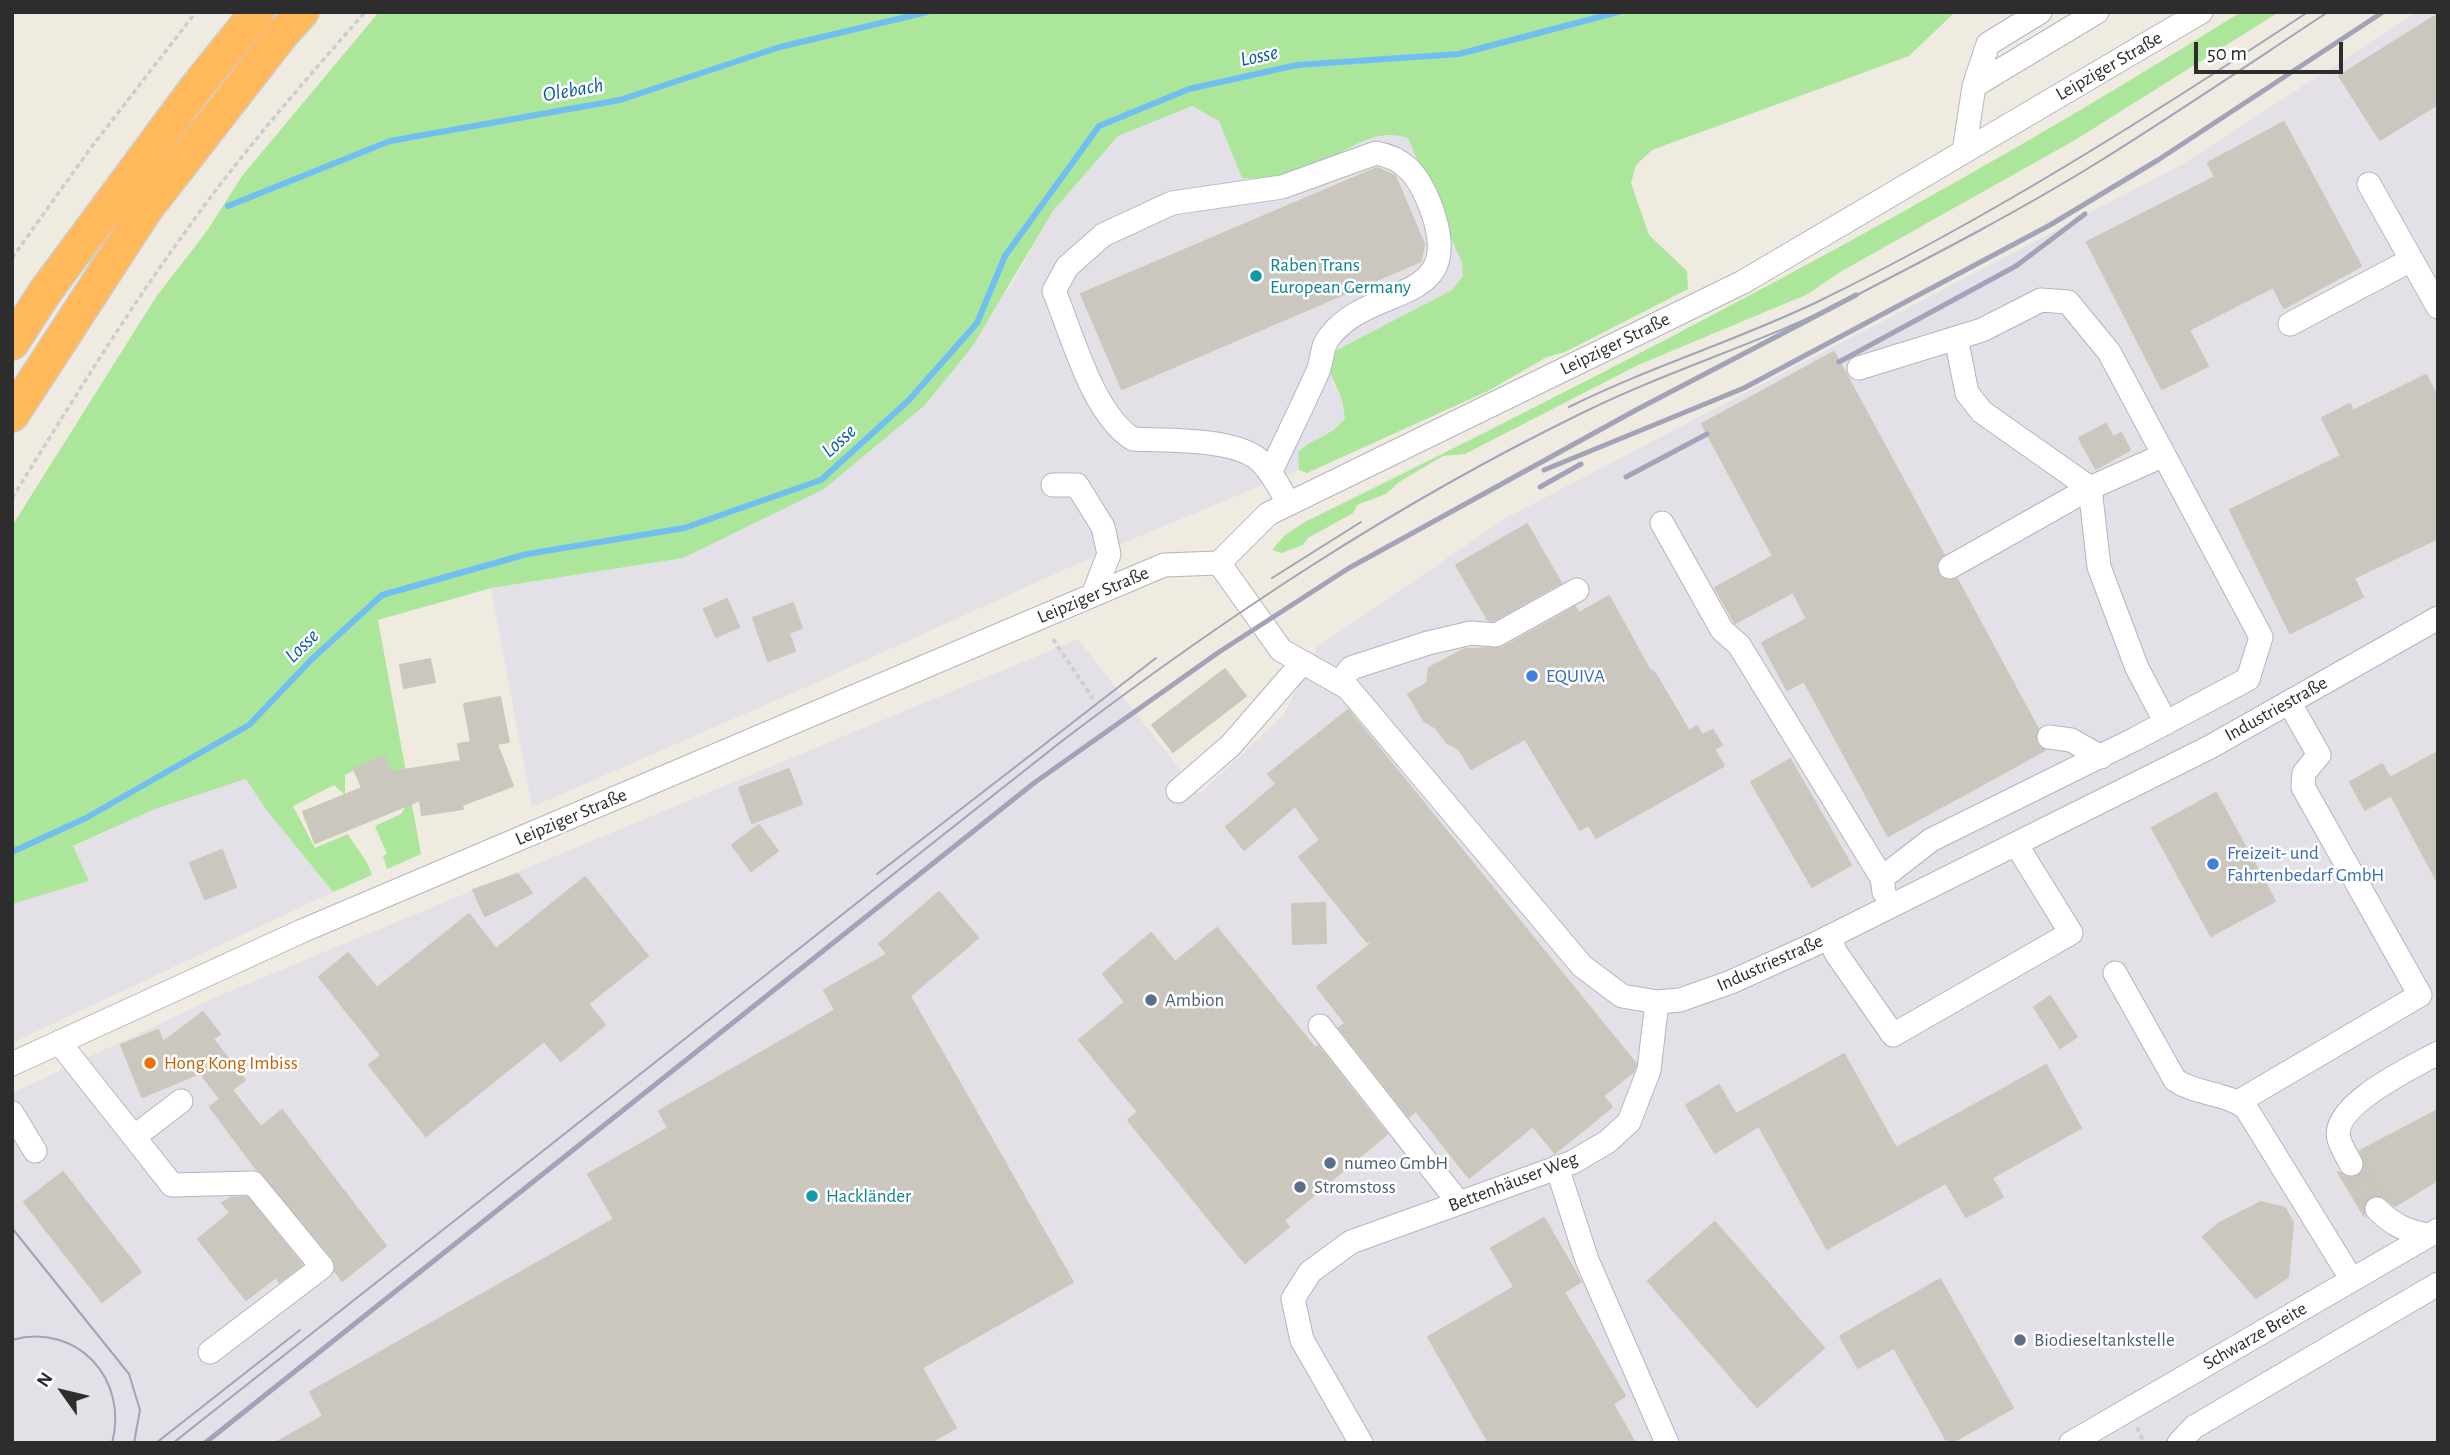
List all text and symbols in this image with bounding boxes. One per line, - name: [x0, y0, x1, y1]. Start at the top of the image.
- street label: Leipziger Straße: [2052, 26, 2166, 106]
- scale bar: [2198, 28, 2347, 72]
- water label: Losse: [1238, 40, 1280, 72]
- text: 50 m: [2207, 43, 2247, 64]
- water label: Olebach: [541, 72, 605, 108]
- place label: Raben Trans European Germany: [1270, 254, 1411, 298]
- marker: Raben Trans European Germany: [1248, 268, 1264, 284]
- street label: Leipziger Straße: [1556, 308, 1674, 380]
- water label: Losse: [816, 419, 862, 463]
- street label: Leipziger Straße: [1034, 561, 1152, 629]
- water label: Losse: [280, 624, 324, 668]
- place label: EQUIVA: [1546, 665, 1605, 687]
- marker: EQUIVA: [1524, 668, 1540, 684]
- street label: Industriestraße: [2221, 671, 2331, 747]
- street label: Leipziger Straße: [512, 783, 630, 851]
- place label: Freizeit- und Fahrtenbedarf GmbH: [2227, 842, 2384, 886]
- marker: Freizeit- und Fahrtenbedarf GmbH: [2205, 856, 2221, 872]
- street label: Industriestraße: [1713, 929, 1827, 997]
- place label: Ambion: [1165, 989, 1224, 1011]
- marker: Ambion: [1143, 992, 1159, 1008]
- place label: Hong Kong Imbiss: [164, 1052, 298, 1074]
- marker: Hong Kong Imbiss: [142, 1055, 158, 1071]
- street label: Bettenhäuser Weg: [1445, 1147, 1581, 1217]
- place label: numeo GmbH: [1344, 1152, 1448, 1174]
- marker: numeo GmbH: [1322, 1155, 1338, 1171]
- place label: Stromstoss: [1314, 1176, 1396, 1198]
- marker: Stromstoss: [1292, 1179, 1308, 1195]
- place label: Hackländer: [826, 1185, 911, 1207]
- marker: Hackländer: [804, 1188, 820, 1204]
- street label: Schwarze Breite: [2199, 1297, 2311, 1375]
- place label: Biodieseltankstelle: [2034, 1329, 2175, 1351]
- marker: Biodieseltankstelle: [2012, 1332, 2028, 1348]
- north arrow: [28, 1357, 98, 1427]
- text: N: [34, 1369, 57, 1391]

